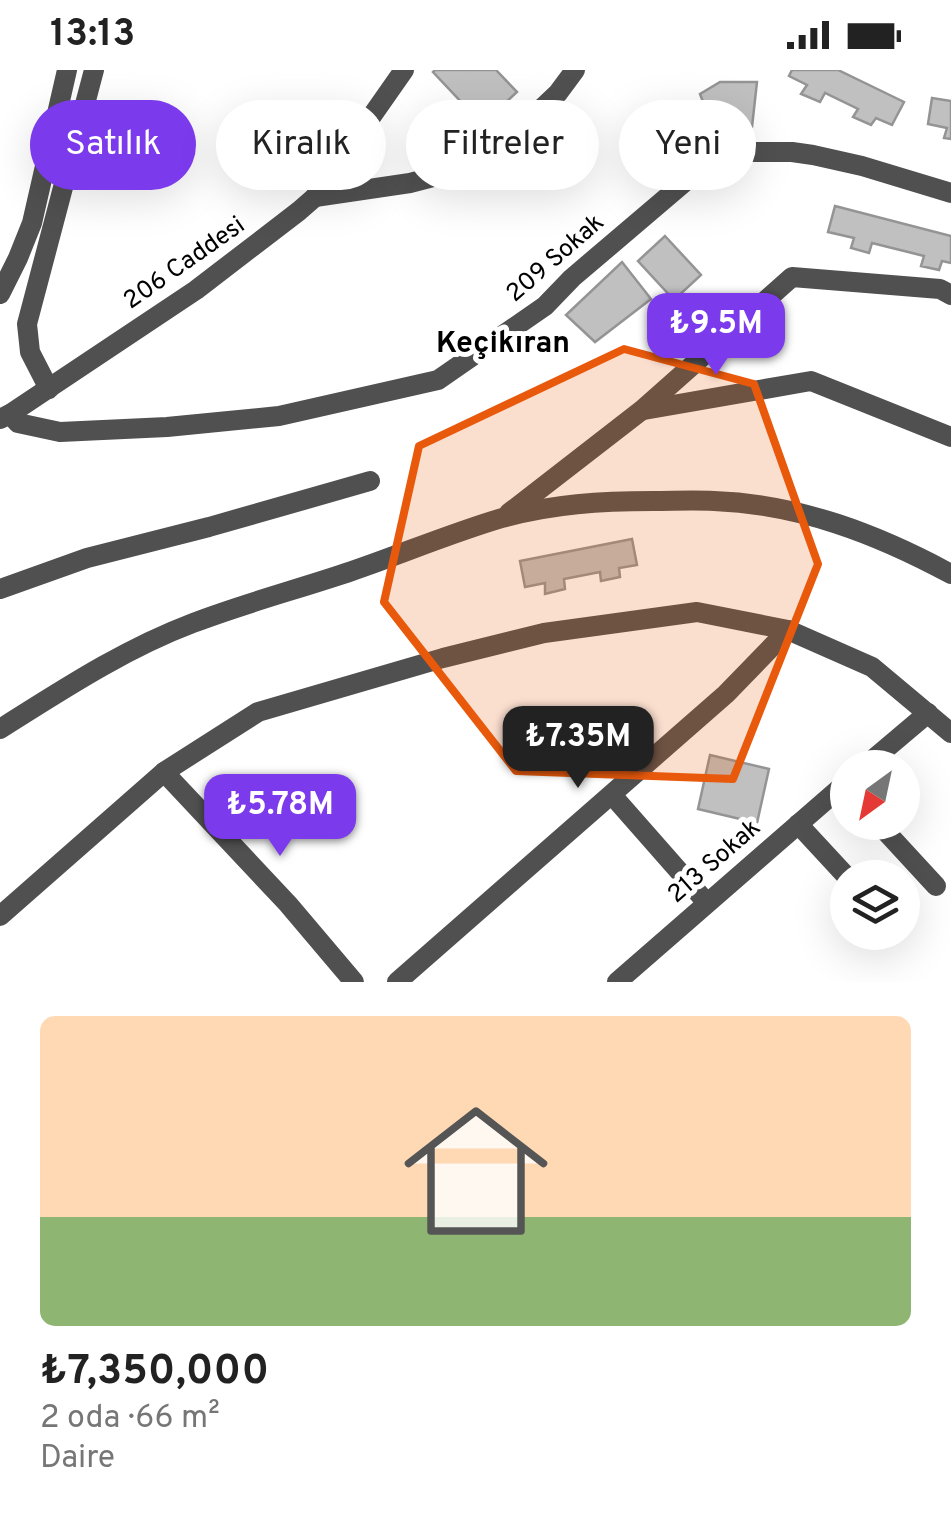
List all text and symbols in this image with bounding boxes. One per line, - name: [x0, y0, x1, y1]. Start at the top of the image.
- text: 13:13: [50, 11, 135, 60]
- chip: Satılık: [30, 100, 196, 190]
- chip: Kiralık: [216, 100, 386, 190]
- chip: Filtreler: [406, 100, 599, 190]
- chip: Yeni: [619, 100, 756, 190]
- street label: 209 Sokak: [500, 208, 612, 310]
- street label: 206 Caddesi: [118, 210, 252, 318]
- pin: ₺9.5M: [646, 293, 786, 378]
- text: ₺9.5M: [669, 305, 763, 345]
- district label: Keçikıran: [436, 326, 570, 363]
- pin: ₺7.35M: [497, 706, 659, 791]
- text: ₺7.35M: [525, 718, 631, 758]
- north arrow: [830, 750, 920, 840]
- map controls: [830, 750, 920, 950]
- pin: ₺5.78M: [199, 774, 361, 859]
- text: ₺5.78M: [226, 786, 334, 826]
- street label: 213 Sokak: [662, 813, 768, 911]
- button: layers: [830, 860, 920, 950]
- icon: home: [386, 1081, 566, 1261]
- text: ₺7,350,000: [40, 1346, 269, 1399]
- text: 2 oda · 66 m²: [40, 1399, 220, 1439]
- text: Daire: [40, 1439, 115, 1479]

